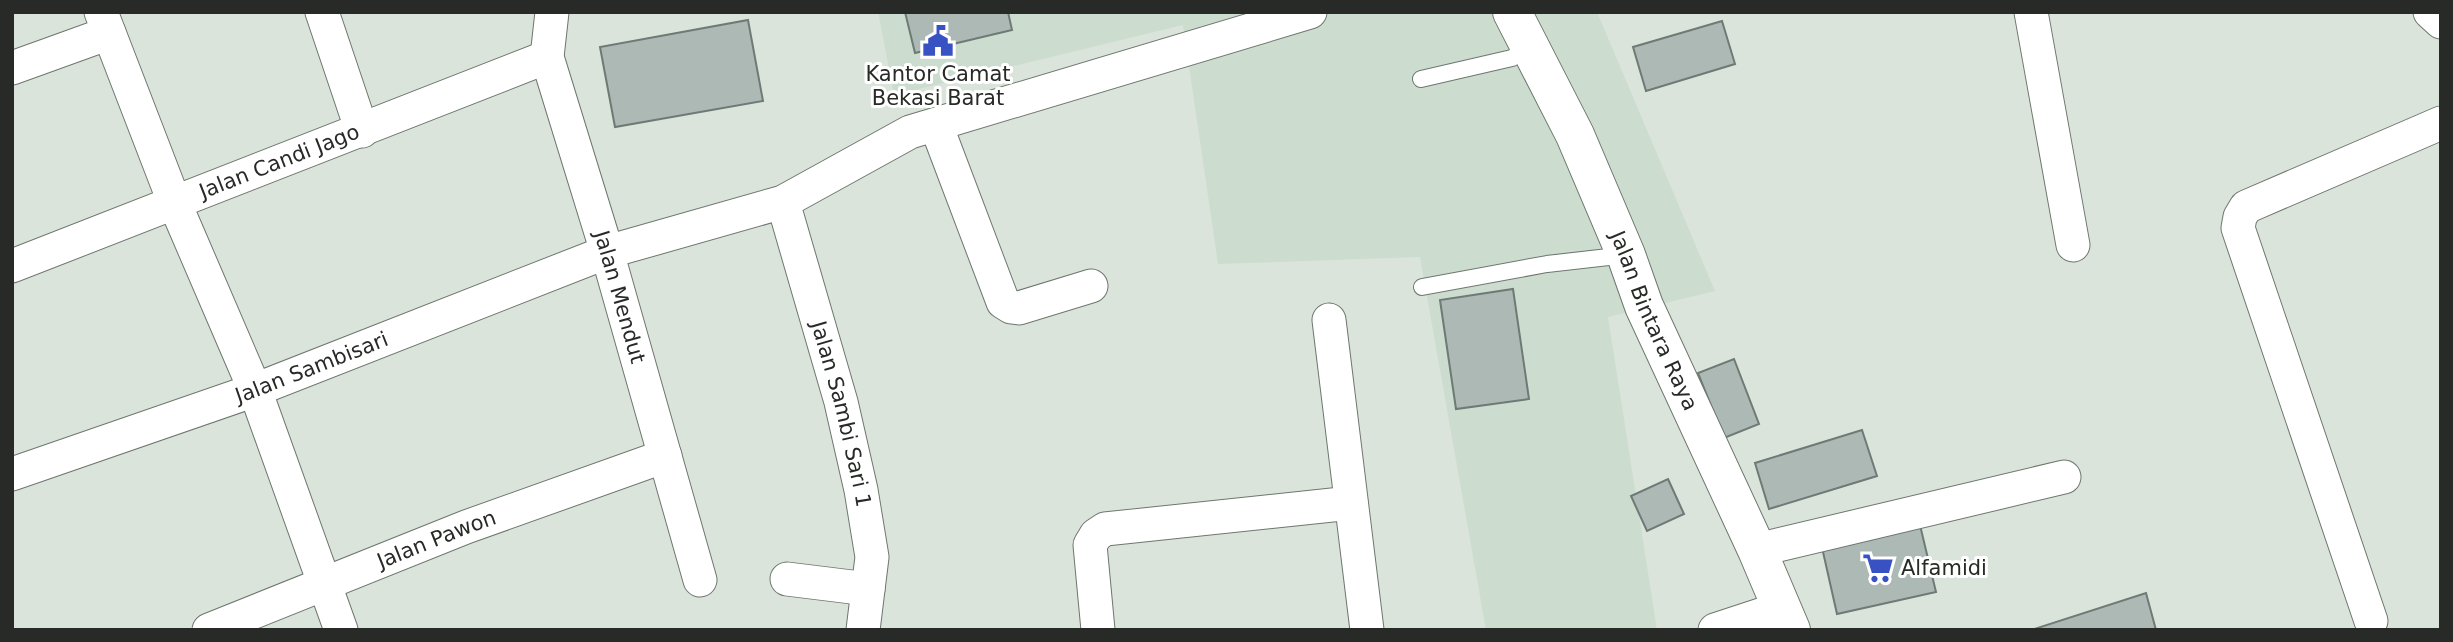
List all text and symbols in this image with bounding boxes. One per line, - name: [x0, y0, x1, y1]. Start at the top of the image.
- public building icon: Kantor Camat Bekasi Barat: [921, 24, 955, 58]
- place label: Kantor Camat Bekasi Barat: [865, 62, 1011, 110]
- street label: Jalan Candi Jago: [194, 119, 363, 204]
- street label: Jalan Bintara Raya: [1604, 225, 1703, 414]
- street label: Jalan Mendut: [589, 226, 650, 366]
- street label: Jalan Sambi Sari 1: [806, 316, 876, 509]
- street label: Jalan Sambisari: [230, 327, 391, 409]
- street label: Jalan Pawon: [372, 505, 499, 574]
- supermarket icon: Alfamidi: [1861, 551, 1895, 585]
- place label: Alfamidi: [1901, 556, 1987, 580]

